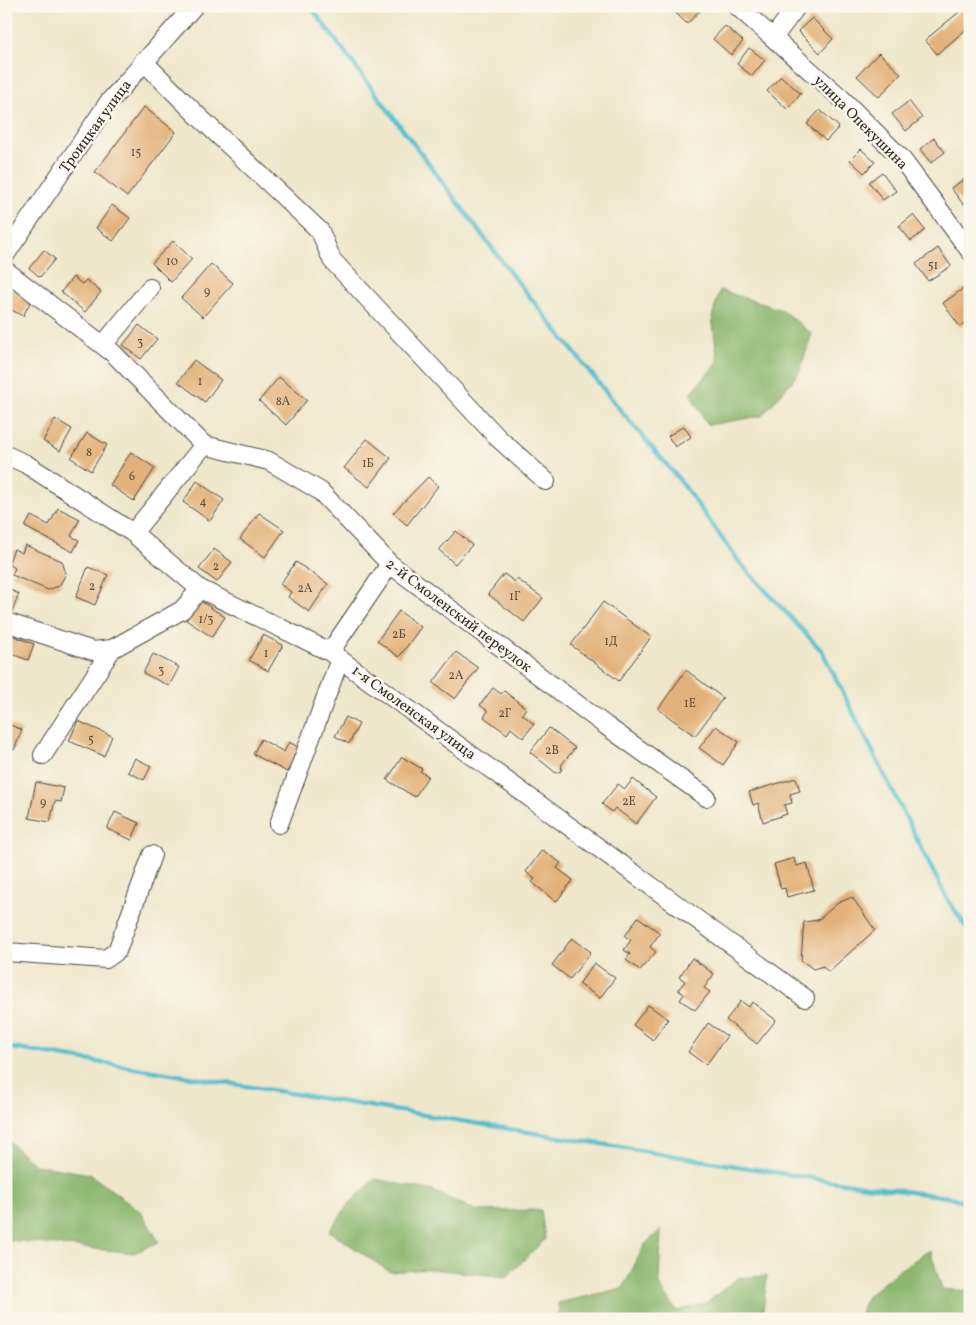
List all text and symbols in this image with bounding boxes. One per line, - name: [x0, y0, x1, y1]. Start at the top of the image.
- street label: улица Опекушина: [808, 71, 912, 175]
- street label: Троицкая улица: [55, 76, 137, 178]
- house number: 15: [131, 145, 141, 161]
- house number: 10: [166, 254, 178, 270]
- house number: 51: [928, 258, 938, 274]
- house number: 9: [204, 284, 210, 300]
- house number: 3: [137, 335, 143, 351]
- house number: 1: [198, 374, 202, 390]
- house number: 8А: [276, 394, 291, 410]
- house number: 8: [86, 445, 92, 461]
- house number: 1Б: [362, 456, 374, 472]
- house number: 6: [129, 469, 135, 485]
- house number: 4: [199, 494, 207, 510]
- street label: 2-й Смоленский переулок: [381, 554, 536, 678]
- house number: 2: [213, 559, 219, 575]
- house number: 2: [89, 579, 95, 595]
- house number: 2А: [298, 581, 313, 597]
- house number: 1Г: [509, 589, 521, 605]
- house number: 1/3: [199, 612, 213, 628]
- house number: 2Б: [392, 627, 406, 643]
- house number: 1Д: [604, 634, 618, 650]
- house number: 1: [264, 646, 268, 662]
- street label: 1-я Смоленская улица: [347, 661, 480, 766]
- house number: 3: [158, 663, 164, 679]
- house number: 2А: [449, 668, 464, 684]
- house number: 1Е: [684, 696, 696, 712]
- house number: 2Г: [498, 706, 512, 722]
- house number: 5: [88, 732, 94, 748]
- house number: 2В: [545, 743, 559, 759]
- house number: 2Е: [622, 794, 636, 810]
- house number: 9: [40, 795, 46, 811]

